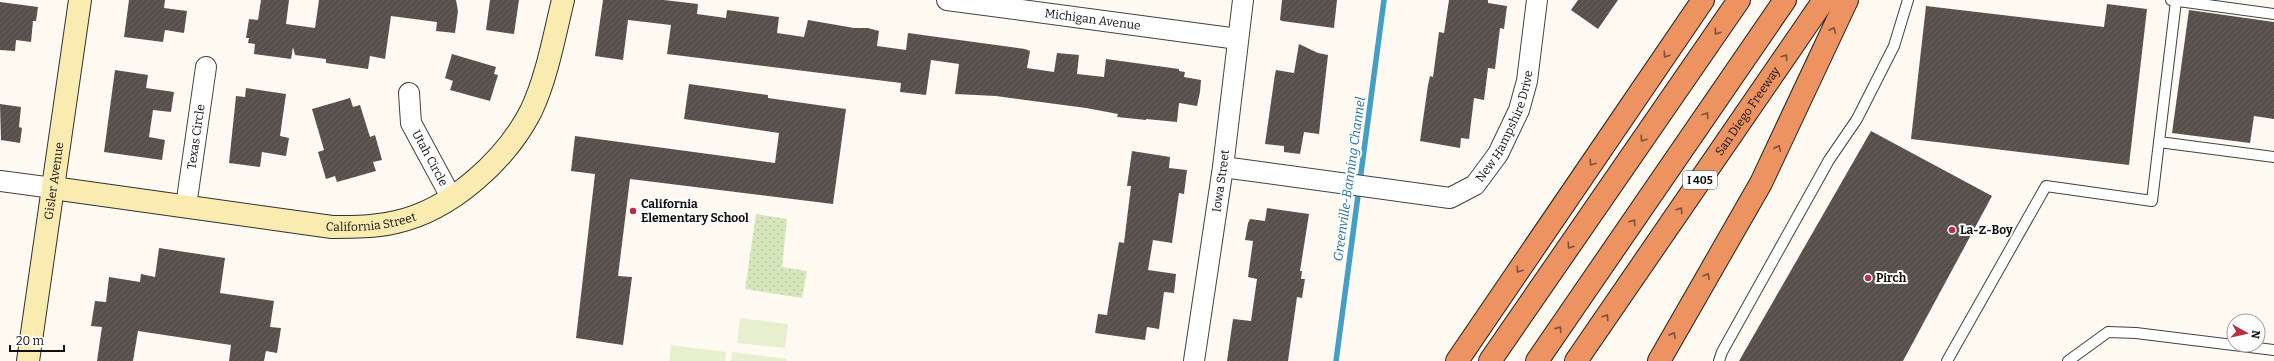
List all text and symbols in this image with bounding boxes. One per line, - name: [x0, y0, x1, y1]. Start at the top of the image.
- street label: Michigan Avenue: [1044, 6, 1142, 33]
- one-way arrow: [1828, 27, 1836, 35]
- one-way arrow: [1714, 28, 1722, 35]
- one-way arrow: [1664, 51, 1671, 58]
- one-way arrow: [1780, 54, 1787, 61]
- street label: San Diego Freeway: [1712, 64, 1783, 158]
- street label: New Hampshire Drive: [1473, 70, 1535, 185]
- water label: Greenville-Banning Channel: [1330, 95, 1368, 262]
- street label: Texas Circle: [184, 103, 208, 170]
- one-way arrow: [1701, 112, 1709, 119]
- street label: Utah Circle: [409, 128, 451, 189]
- one-way arrow: [1641, 135, 1648, 142]
- street label: Gisler Avenue: [41, 141, 66, 221]
- one-way arrow: [1773, 145, 1781, 152]
- street label: Iowa Street: [1209, 148, 1232, 213]
- one-way arrow: [1590, 158, 1597, 165]
- road number: I 405: [1683, 171, 1717, 189]
- place label: California Elementary School: [641, 197, 749, 225]
- marker: California Elementary School: [628, 206, 638, 216]
- one-way arrow: [1675, 207, 1683, 214]
- street label: California Street: [325, 209, 419, 234]
- one-way arrow: [1628, 219, 1636, 226]
- place label: La-Z-Boy: [1960, 223, 2013, 237]
- marker: La-Z-Boy: [1947, 225, 1957, 235]
- one-way arrow: [1568, 242, 1575, 249]
- one-way arrow: [1516, 266, 1524, 273]
- place label: Pirch: [1876, 271, 1907, 285]
- one-way arrow: [1703, 273, 1710, 280]
- marker: Pirch: [1863, 273, 1873, 283]
- north arrow: [2226, 313, 2266, 353]
- one-way arrow: [1601, 315, 1608, 322]
- one-way arrow: [1554, 326, 1562, 333]
- scale bar: [10, 327, 64, 353]
- text: N: [2248, 329, 2262, 340]
- one-way arrow: [1668, 332, 1676, 339]
- text: 20 m: [16, 334, 45, 348]

